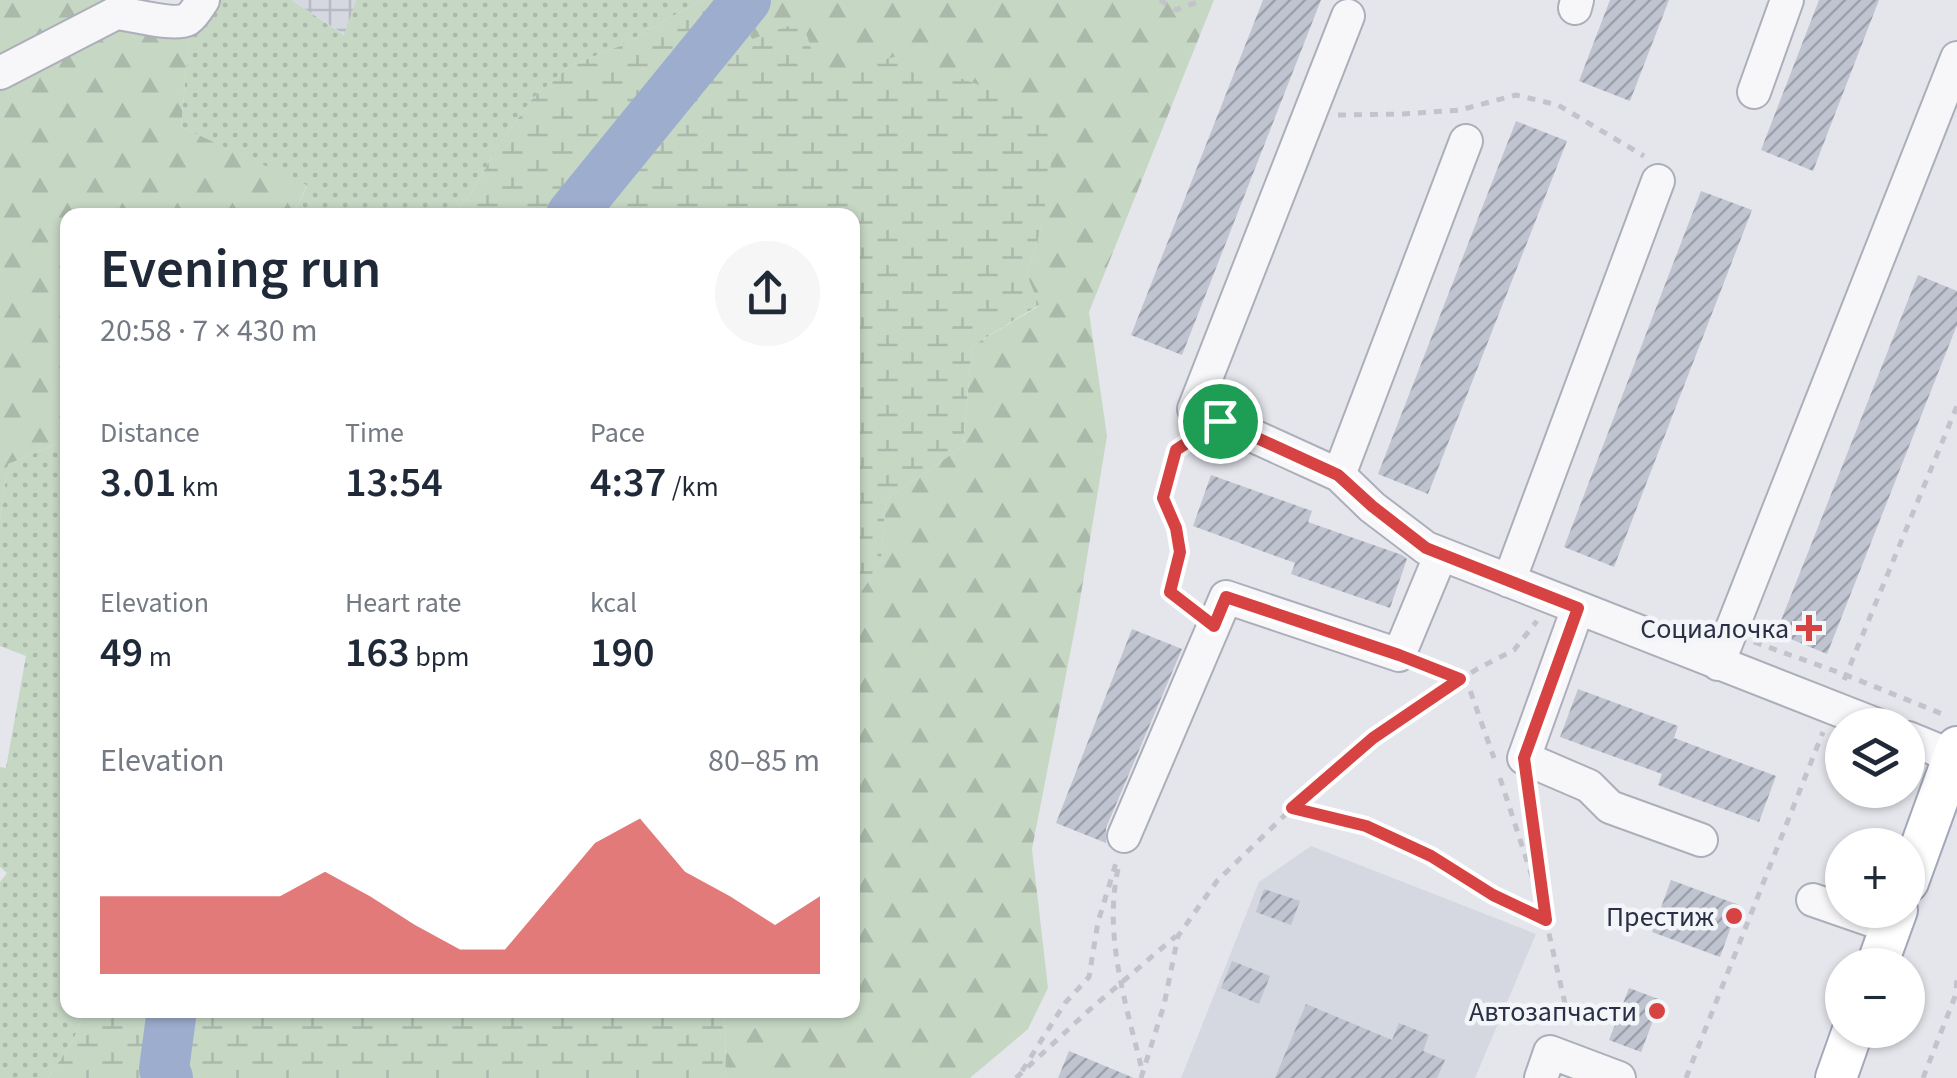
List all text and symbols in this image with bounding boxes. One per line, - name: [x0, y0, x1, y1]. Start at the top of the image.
- text: Evening run: [100, 231, 381, 309]
- button: share: [715, 241, 820, 346]
- text: 20:58 · 7 × 430 m: [100, 308, 318, 354]
- pin: [1178, 379, 1263, 464]
- icon: arrive: [1193, 394, 1248, 449]
- text: Distance: [100, 413, 200, 453]
- text: Time: [345, 413, 404, 453]
- text: Pace: [590, 413, 645, 453]
- text: 3.01: [100, 453, 176, 513]
- text: 13:54: [345, 453, 443, 513]
- text: 4:37: [590, 453, 666, 513]
- text: km: [176, 467, 219, 507]
- text: /km: [666, 467, 719, 507]
- text: Elevation: [100, 583, 209, 623]
- text: Heart rate: [345, 583, 461, 623]
- text: kcal: [590, 583, 637, 623]
- place label: Социалочка: [1640, 609, 1789, 649]
- marker: Социалочка: [1798, 617, 1820, 639]
- text: 49: [100, 623, 143, 683]
- text: 163: [345, 623, 410, 683]
- text: 190: [590, 623, 655, 683]
- text: m: [143, 637, 172, 677]
- text: bpm: [410, 637, 469, 677]
- map controls: [1825, 708, 1925, 1048]
- button: layers: [1825, 708, 1925, 808]
- text: Elevation: [100, 738, 225, 784]
- text: 80–85 m: [708, 738, 820, 784]
- button: +: [1825, 828, 1925, 928]
- place label: Престиж: [1606, 897, 1714, 937]
- marker: Престиж: [1723, 905, 1745, 927]
- button: −: [1825, 948, 1925, 1048]
- place label: Автозапчасти: [1469, 992, 1637, 1032]
- marker: Автозапчасти: [1646, 1000, 1668, 1022]

